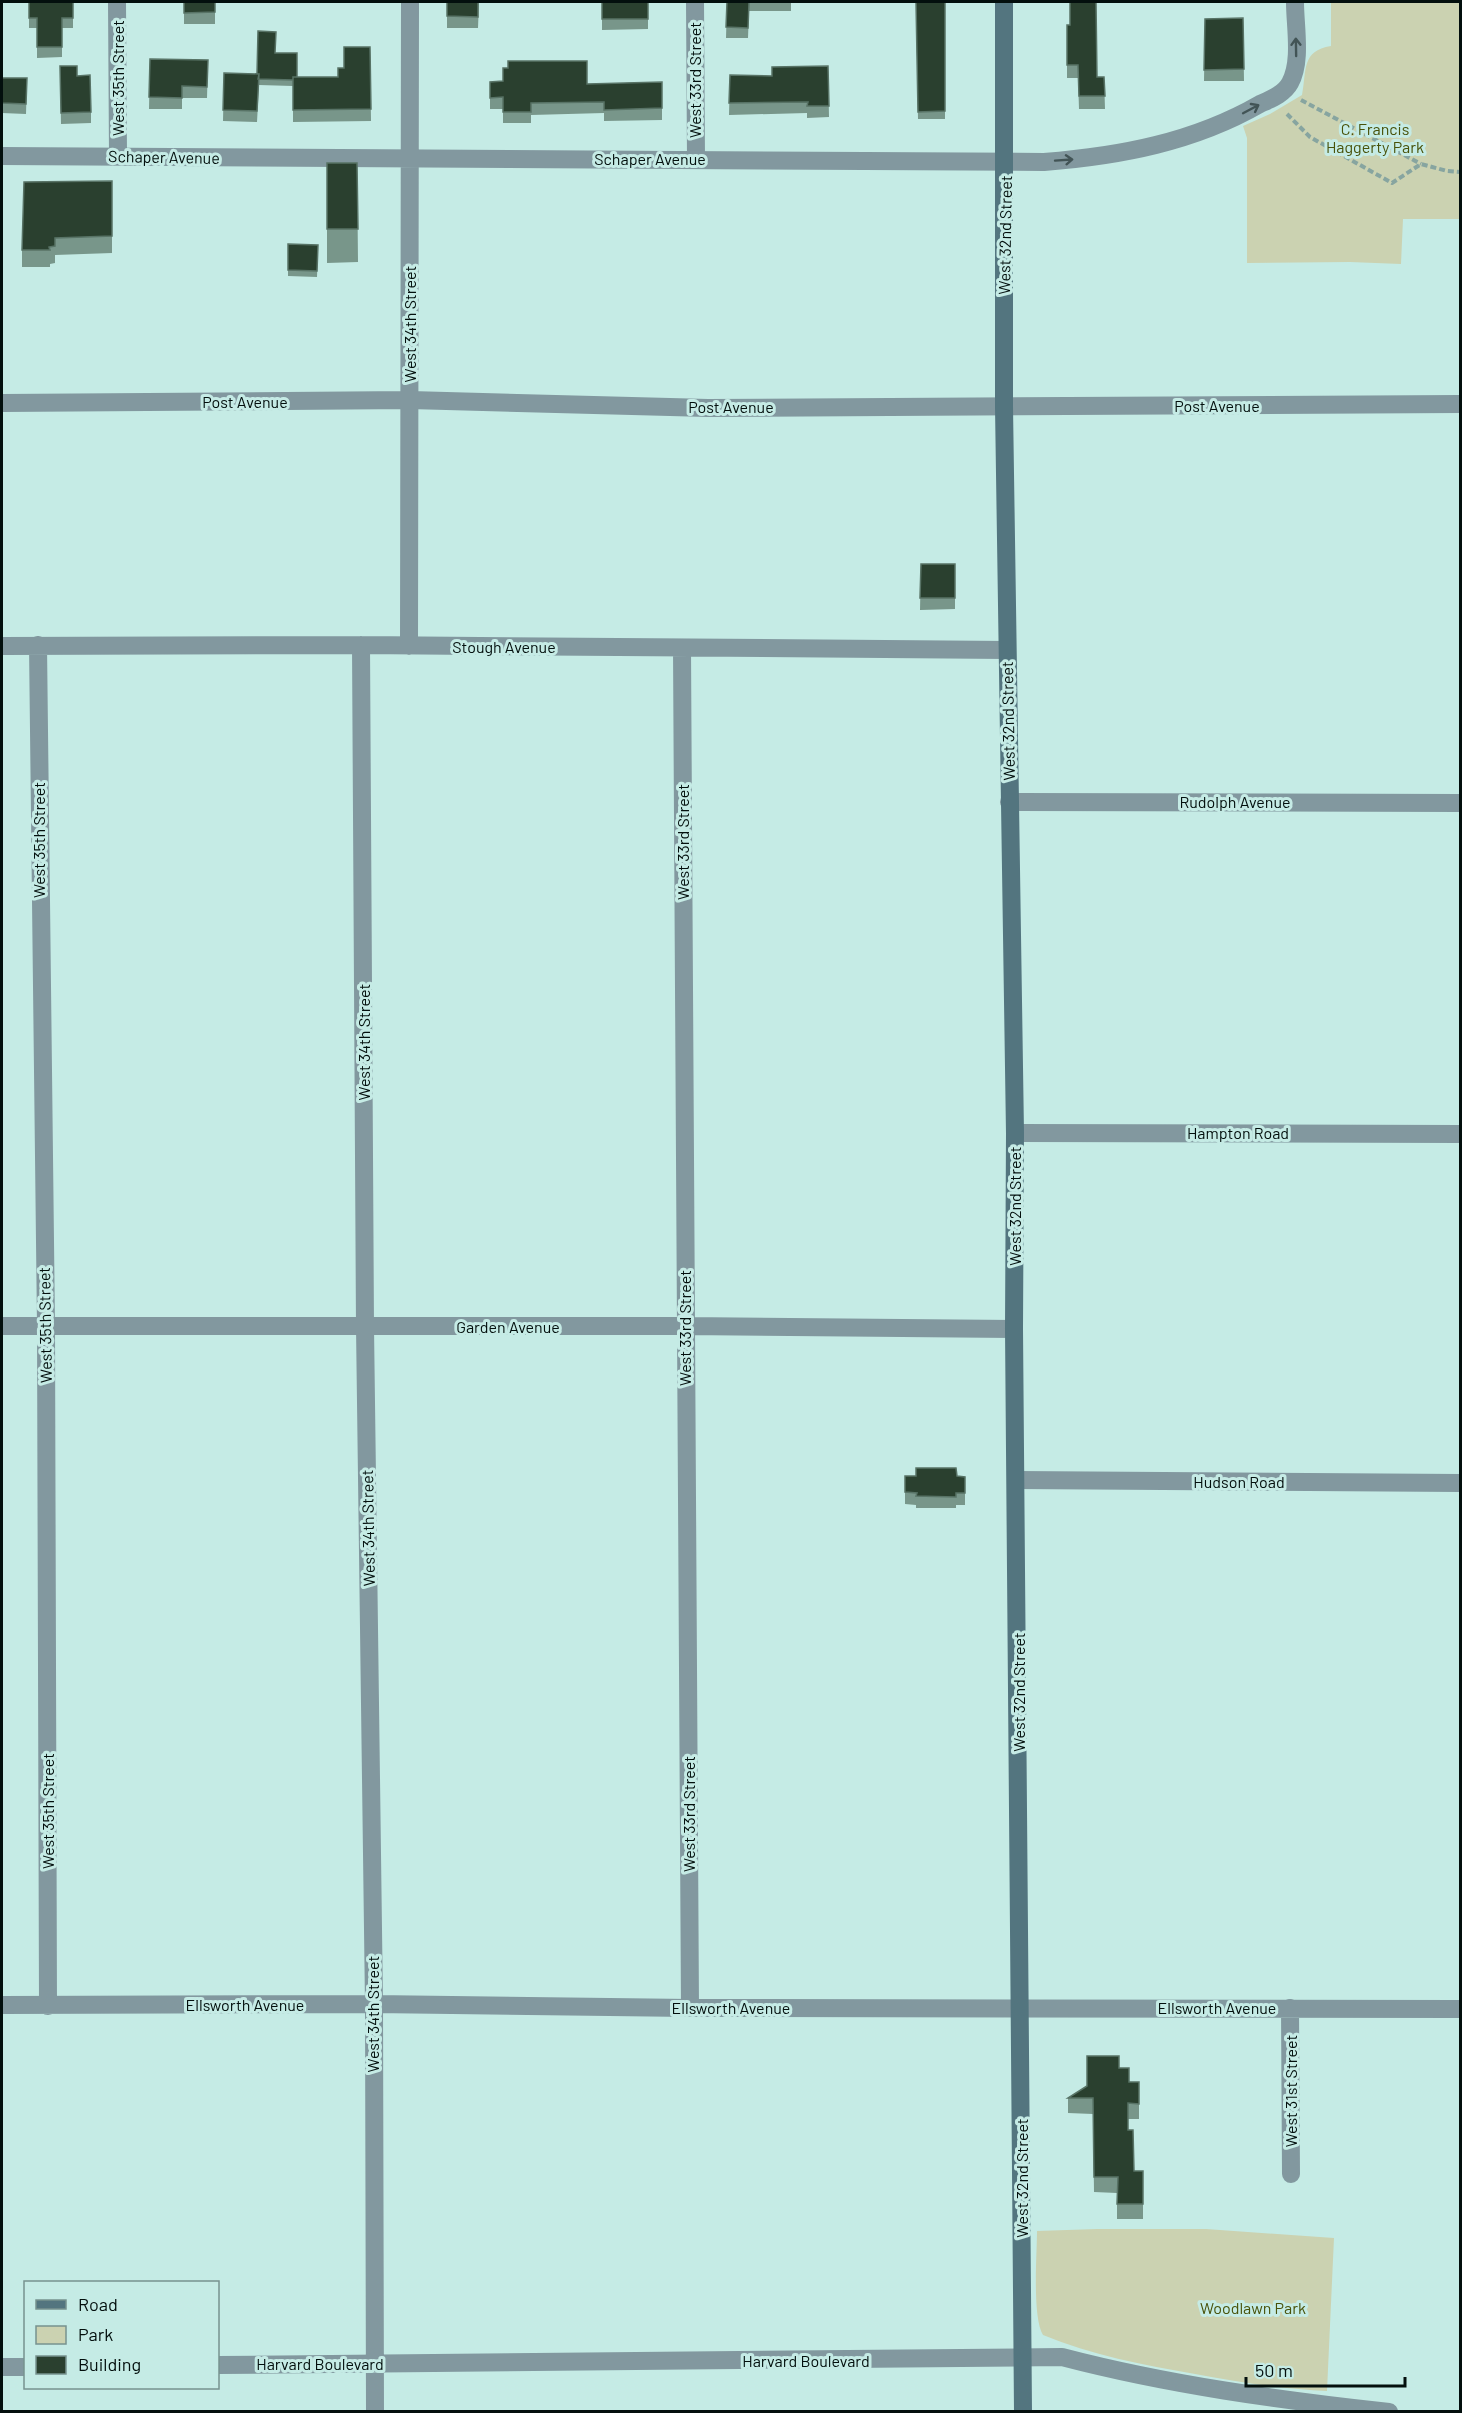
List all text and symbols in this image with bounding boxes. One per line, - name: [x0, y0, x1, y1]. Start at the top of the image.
- street label: West 35th Street: [108, 20, 127, 136]
- street label: West 33rd Street: [685, 22, 704, 138]
- one-way arrow: [1290, 38, 1301, 58]
- one-way arrow: [1242, 103, 1259, 115]
- park label: C. Francis Haggerty Park: [1326, 119, 1424, 156]
- street label: Schaper Avenue: [108, 146, 220, 167]
- street label: Schaper Avenue: [594, 149, 706, 168]
- one-way arrow: [1054, 154, 1074, 165]
- street label: West 32nd Street: [994, 175, 1015, 295]
- street label: West 34th Street: [400, 266, 419, 382]
- street label: Post Avenue: [202, 392, 288, 411]
- street label: Post Avenue: [1174, 396, 1260, 415]
- street label: Post Avenue: [688, 397, 774, 416]
- street label: Stough Avenue: [452, 637, 556, 656]
- street label: West 32nd Street: [997, 661, 1018, 781]
- street label: West 35th Street: [29, 782, 48, 898]
- street label: West 33rd Street: [673, 784, 692, 900]
- street label: Rudolph Avenue: [1180, 792, 1291, 811]
- street label: West 34th Street: [354, 984, 373, 1100]
- street label: Hampton Road: [1187, 1123, 1289, 1142]
- street label: West 32nd Street: [1005, 1146, 1024, 1266]
- street label: West 35th Street: [34, 1267, 55, 1383]
- street label: West 33rd Street: [675, 1270, 694, 1386]
- street label: Garden Avenue: [456, 1317, 560, 1336]
- street label: West 34th Street: [357, 1469, 378, 1587]
- street label: Hudson Road: [1193, 1472, 1285, 1491]
- street label: West 32nd Street: [1009, 1632, 1028, 1752]
- street label: West 35th Street: [38, 1753, 57, 1869]
- street label: West 33rd Street: [679, 1756, 698, 1872]
- street label: West 34th Street: [363, 1956, 382, 2072]
- street label: Ellsworth Avenue: [186, 1995, 304, 2014]
- street label: Ellsworth Avenue: [672, 1998, 790, 2017]
- street label: Ellsworth Avenue: [1158, 1998, 1276, 2017]
- street label: West 31st Street: [1281, 2035, 1300, 2147]
- street label: West 32nd Street: [1012, 2118, 1031, 2238]
- legend: [24, 2281, 219, 2389]
- text: Road: [78, 2293, 118, 2315]
- park label: Woodlawn Park: [1200, 2298, 1306, 2317]
- text: Park: [78, 2323, 113, 2345]
- scale bar: [1246, 2350, 1405, 2388]
- street label: Harvard Boulevard: [742, 2351, 870, 2370]
- text: Building: [78, 2353, 141, 2375]
- street label: Harvard Boulevard: [256, 2354, 384, 2373]
- text: 50 m: [1255, 2359, 1293, 2381]

